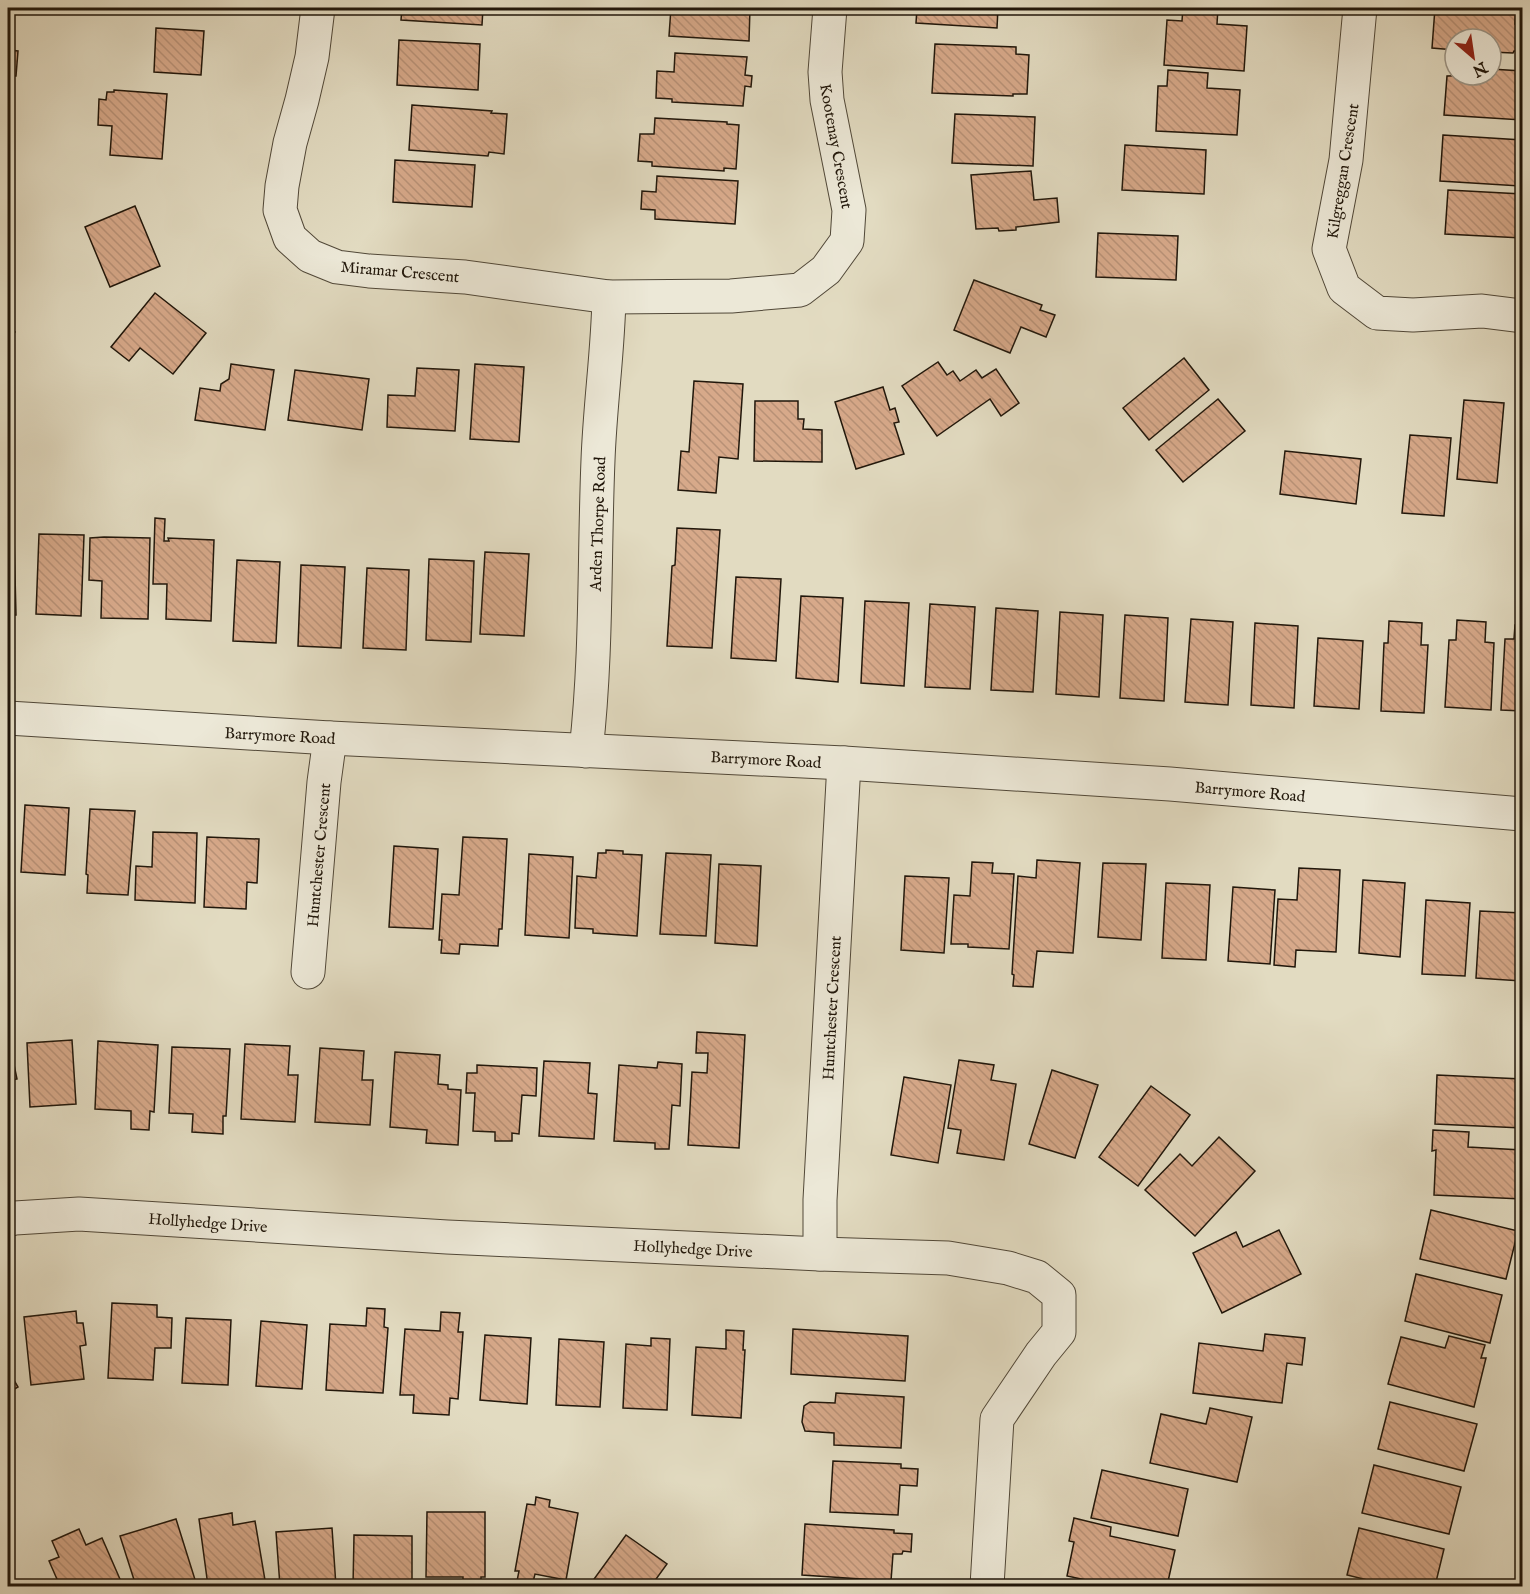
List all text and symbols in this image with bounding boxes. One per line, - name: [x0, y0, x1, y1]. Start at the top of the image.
- north arrow: [1443, 27, 1503, 87]
- text: N: [1468, 56, 1491, 81]
- street label: Kootenay Crescent: [814, 82, 856, 211]
- street label: Kilgreggan Crescent: [1323, 102, 1365, 240]
- street label: Miramar Crescent: [340, 258, 461, 288]
- street label: Arden Thorpe Road: [587, 456, 611, 593]
- street label: Barrymore Road: [224, 724, 336, 750]
- street label: Barrymore Road: [710, 748, 822, 774]
- street label: Barrymore Road: [1194, 778, 1306, 808]
- street label: Huntchester Crescent: [304, 782, 336, 928]
- street label: Huntchester Crescent: [819, 935, 847, 1081]
- street label: Hollyhedge Drive: [148, 1210, 268, 1238]
- street label: Hollyhedge Drive: [633, 1237, 753, 1263]

